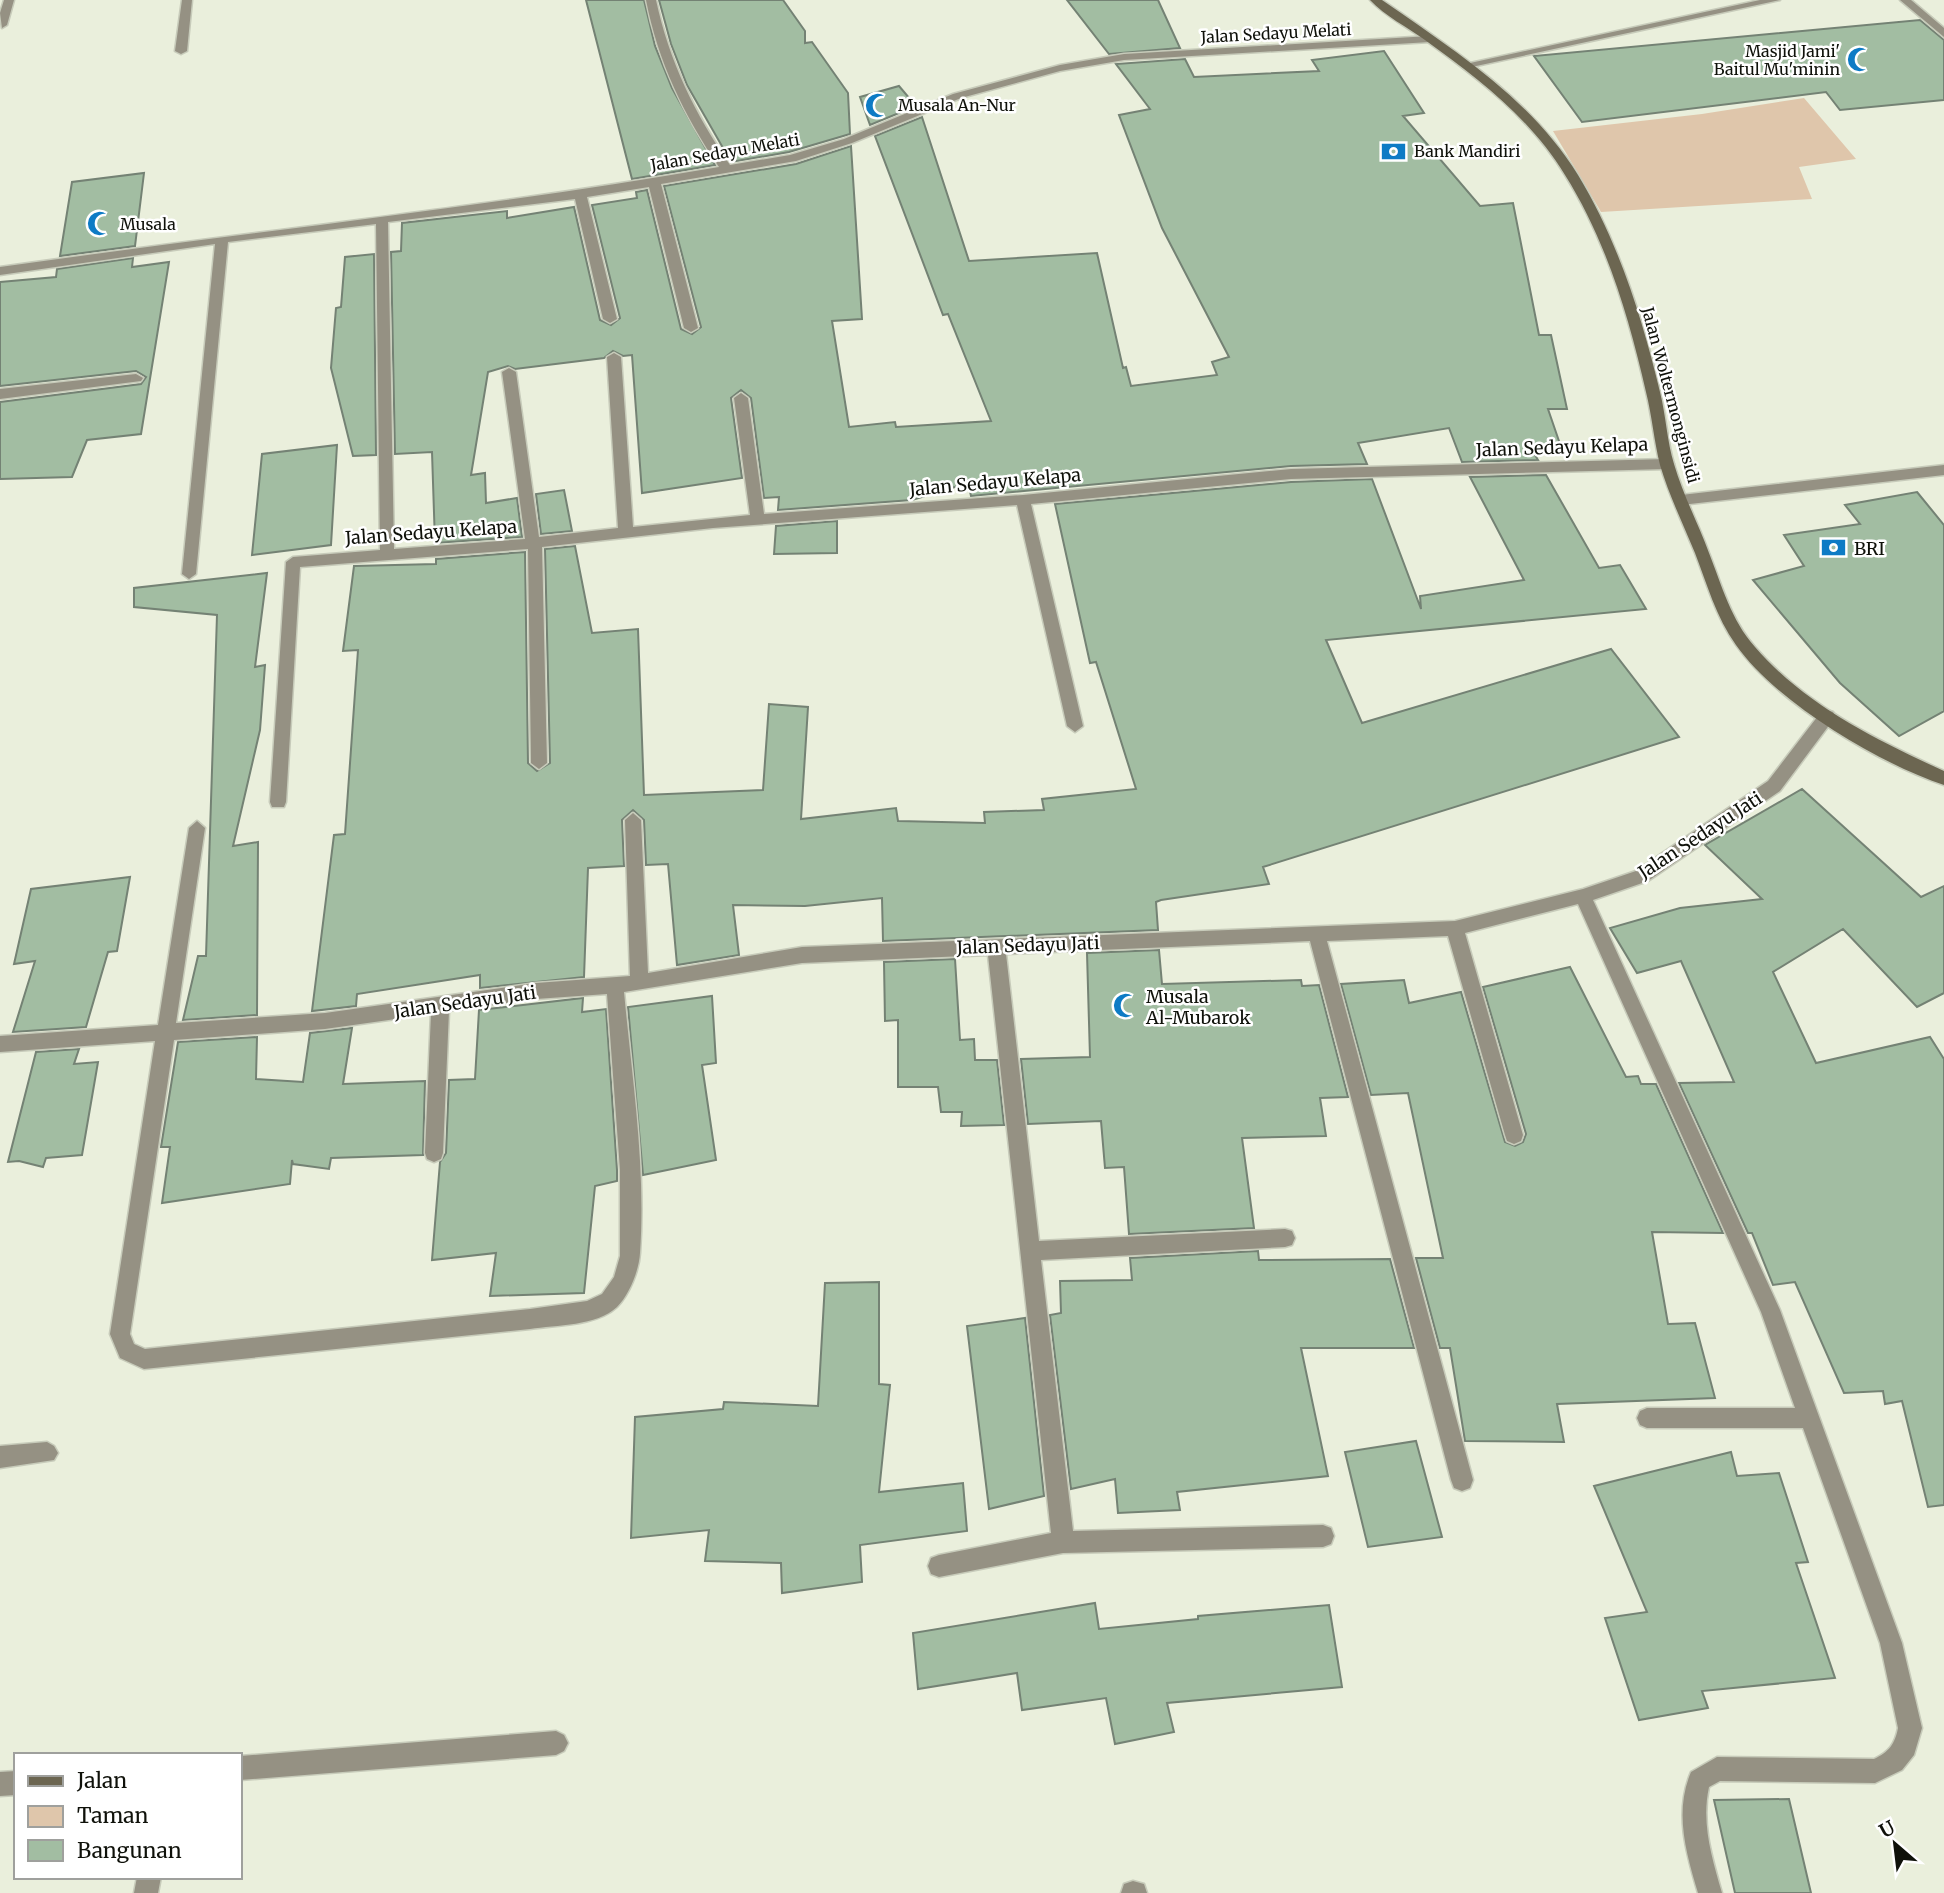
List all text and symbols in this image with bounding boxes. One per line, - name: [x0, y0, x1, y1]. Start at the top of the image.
- street label: Jalan Sedayu Melati: [1199, 19, 1352, 47]
- place label: Masjid Jami' Baitul Mu'minin: [1714, 41, 1840, 79]
- mosque icon: Masjid Jami' Baitul Mu'minin: [1846, 46, 1874, 74]
- mosque icon: Musala An-Nur: [864, 91, 892, 119]
- place label: Musala An-Nur: [898, 95, 1016, 115]
- street label: Jalan Sedayu Melati: [648, 129, 801, 175]
- bank icon: Bank Mandiri: [1380, 137, 1408, 165]
- place label: Bank Mandiri: [1414, 141, 1521, 161]
- mosque icon: Musala: [86, 210, 114, 238]
- place label: Musala: [120, 214, 176, 234]
- street label: Jalan Woltermonginsidi: [1638, 304, 1704, 485]
- street label: Jalan Sedayu Kelapa: [1474, 432, 1649, 462]
- street label: Jalan Sedayu Kelapa: [907, 463, 1082, 501]
- street label: Jalan Sedayu Kelapa: [343, 514, 518, 550]
- bank icon: BRI: [1820, 534, 1848, 562]
- place label: BRI: [1854, 537, 1885, 560]
- street label: Jalan Sedayu Jati: [1633, 786, 1766, 884]
- street label: Jalan Sedayu Jati: [955, 931, 1100, 959]
- street label: Jalan Sedayu Jati: [392, 981, 538, 1023]
- place label: Musala Al-Mubarok: [1145, 985, 1251, 1029]
- mosque icon: Musala Al-Mubarok: [1112, 992, 1140, 1020]
- legend: [14, 1753, 242, 1879]
- text: Jalan: [76, 1767, 127, 1794]
- text: Taman: [77, 1802, 149, 1829]
- north arrow: [1860, 1809, 1930, 1879]
- text: U: [1875, 1815, 1899, 1843]
- text: Bangunan: [77, 1837, 182, 1864]

